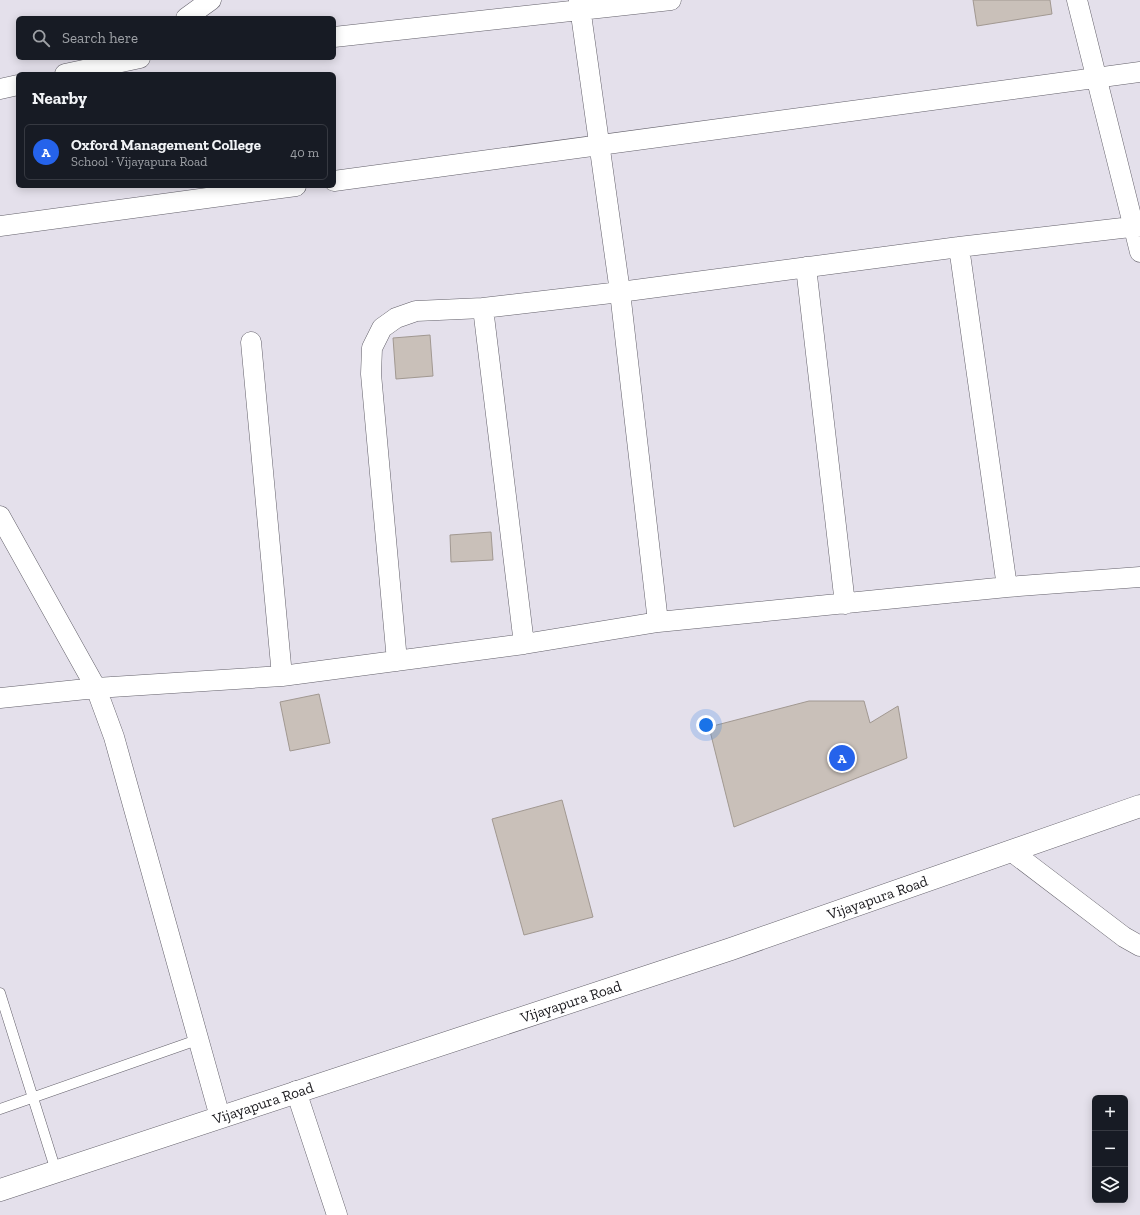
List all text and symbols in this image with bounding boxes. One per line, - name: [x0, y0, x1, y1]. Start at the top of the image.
- search box: [16, 16, 336, 60]
- icon: search: [30, 27, 52, 49]
- text: Search here: [62, 29, 138, 47]
- text: Nearby: [32, 88, 87, 108]
- text: Oxford Management College: [71, 136, 261, 154]
- text: A: [42, 145, 50, 160]
- text: 40 m: [290, 145, 319, 160]
- text: School · Vijayapura Road: [71, 154, 207, 169]
- your location: [696, 715, 716, 735]
- pin: A: [829, 743, 855, 773]
- street label: Vijayapura Road: [824, 872, 931, 924]
- street label: Vijayapura Road: [517, 977, 624, 1027]
- street label: Vijayapura Road: [209, 1078, 317, 1129]
- map controls: [1092, 1095, 1128, 1203]
- button: +: [1092, 1095, 1128, 1131]
- button: −: [1092, 1131, 1128, 1167]
- button: layers: [1092, 1167, 1128, 1203]

